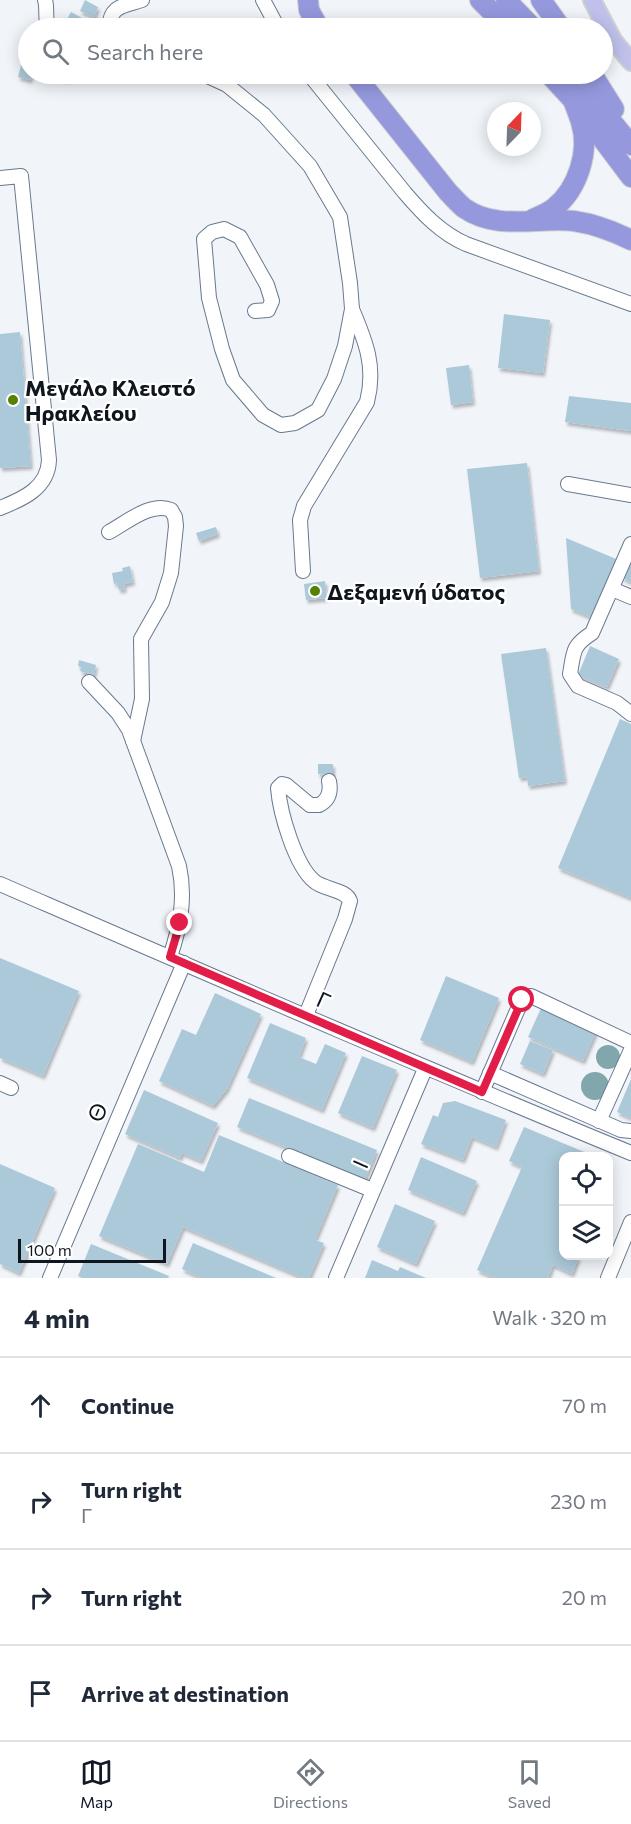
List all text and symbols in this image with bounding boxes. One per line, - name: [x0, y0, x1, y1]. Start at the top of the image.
- search box: [18, 18, 613, 84]
- icon: search: [39, 35, 72, 68]
- text: Search here: [87, 38, 203, 65]
- north arrow: [487, 102, 541, 156]
- place label: Μεγάλο Κλειστό Ηρακλείου: [25, 374, 196, 426]
- marker: Μεγάλο Κλειστό Ηρακλείου: [6, 393, 20, 407]
- place label: Δεξαμενή ύδατος: [327, 578, 505, 605]
- marker: Δεξαμενή ύδατος: [308, 584, 322, 598]
- route end: [166, 909, 192, 935]
- street label: Γ: [313, 985, 335, 1015]
- route start: [508, 986, 534, 1012]
- street label: Θ: [81, 1098, 113, 1126]
- map controls: [559, 1152, 613, 1260]
- button: locate: [559, 1152, 613, 1206]
- street label: Ι: [346, 1156, 374, 1172]
- button: layers: [559, 1206, 613, 1260]
- scale bar: [18, 1236, 166, 1264]
- text: 100 m: [27, 1240, 72, 1259]
- text: 4 min: [24, 1302, 90, 1333]
- text: Walk · 320 m: [492, 1305, 607, 1329]
- icon: ahead: [24, 1389, 57, 1422]
- text: Continue: [81, 1392, 174, 1419]
- text: 70 m: [562, 1393, 607, 1417]
- text: Turn right: [81, 1476, 182, 1503]
- icon: right: [24, 1485, 57, 1518]
- text: 230 m: [550, 1489, 607, 1513]
- text: Γ: [81, 1503, 92, 1527]
- icon: right: [24, 1581, 57, 1614]
- text: Turn right: [81, 1584, 182, 1611]
- text: 20 m: [562, 1585, 607, 1609]
- icon: arrive: [24, 1677, 57, 1710]
- text: Arrive at destination: [81, 1680, 289, 1707]
- tab: Map: [80, 1756, 113, 1811]
- tab: Directions: [273, 1756, 348, 1811]
- tab: Saved: [508, 1756, 551, 1811]

